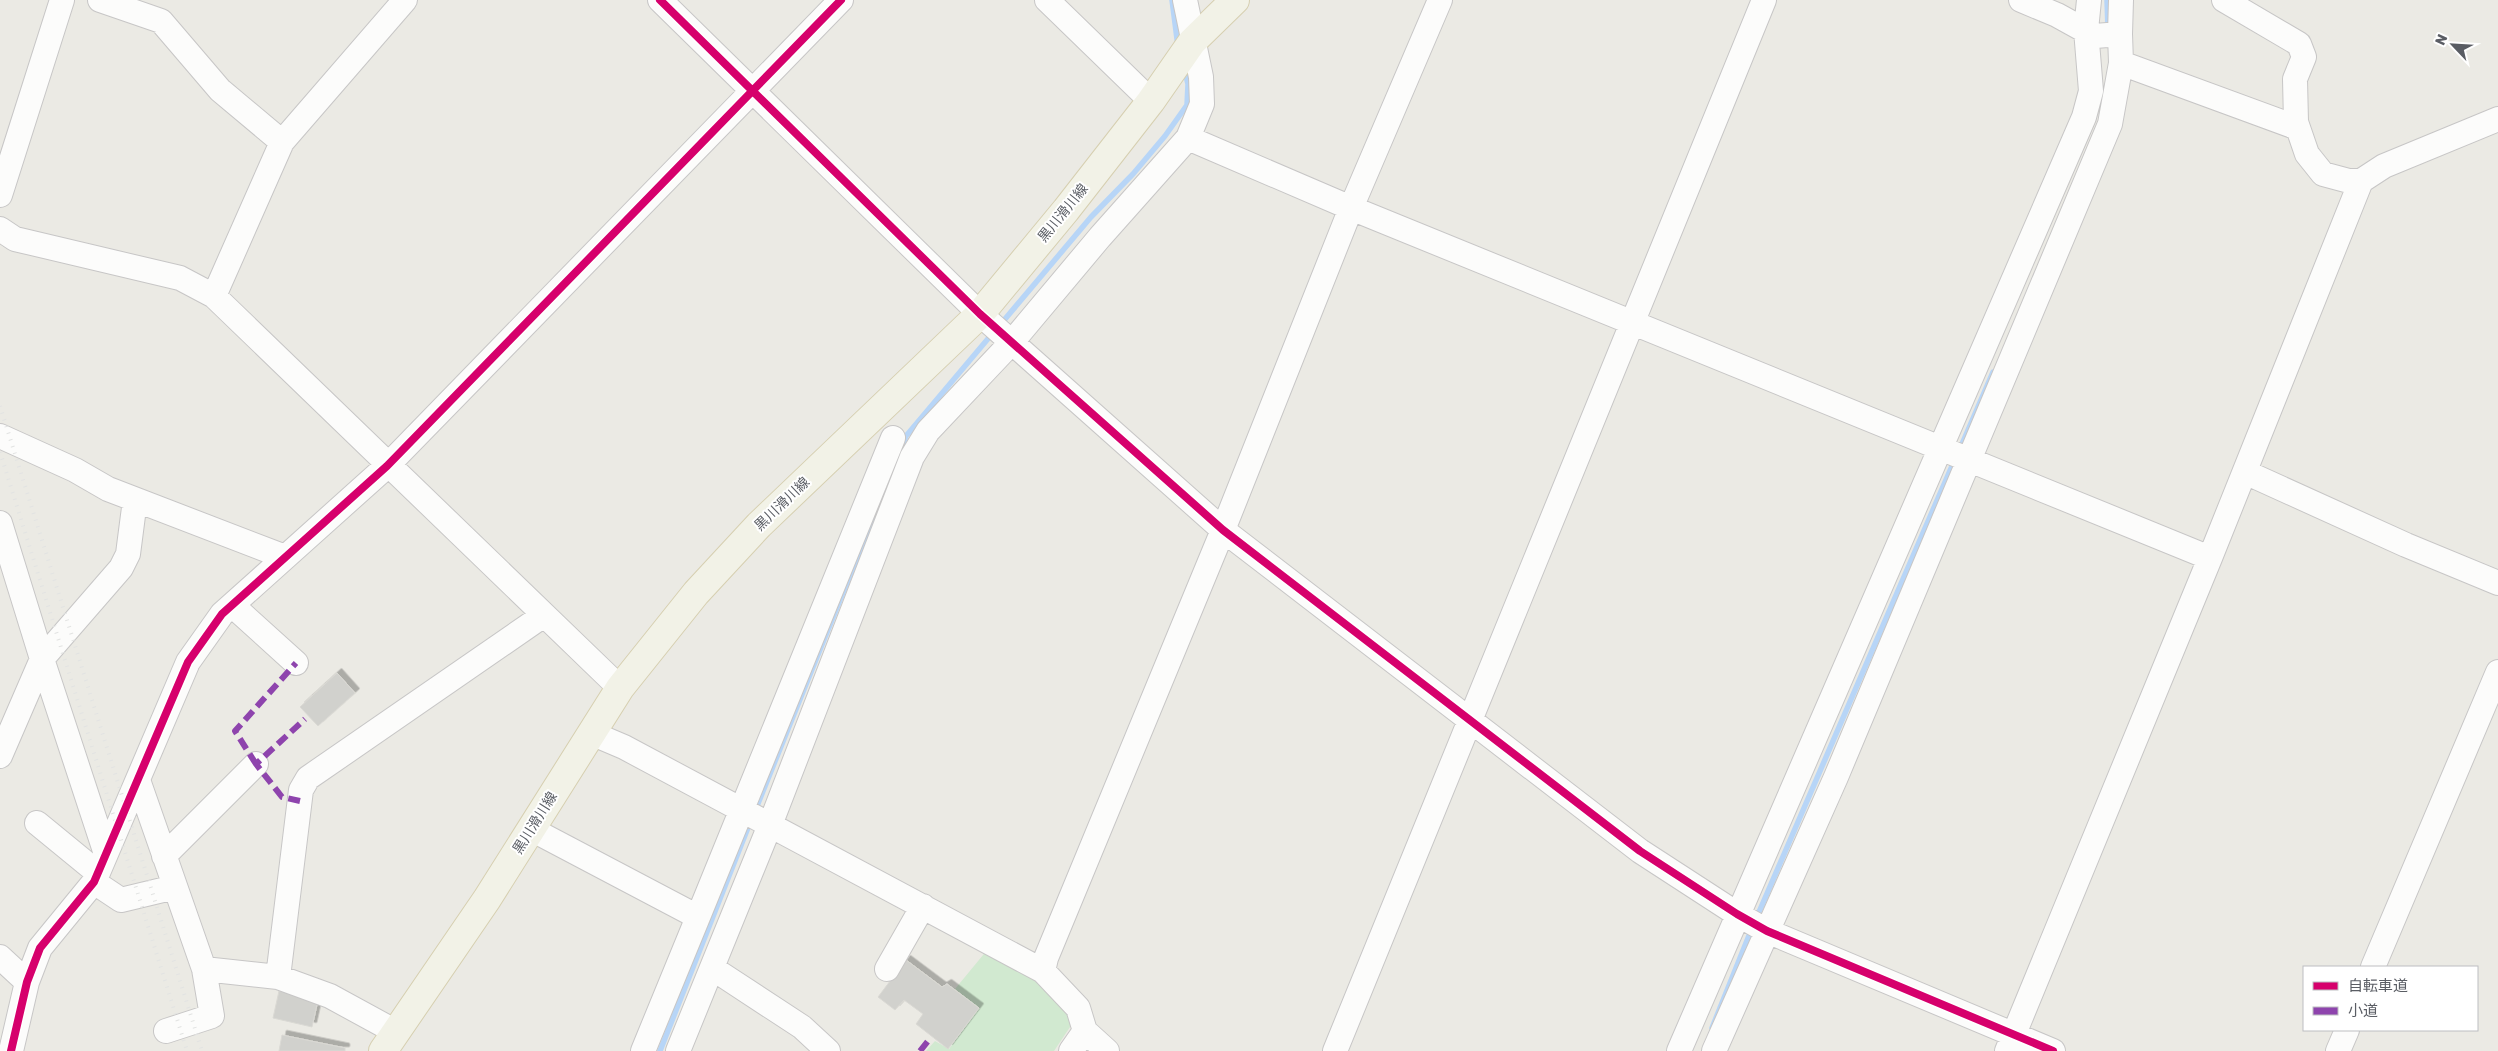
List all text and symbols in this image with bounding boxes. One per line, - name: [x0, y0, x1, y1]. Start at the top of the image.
- north arrow: [2428, 20, 2478, 70]
- text: N: [2432, 32, 2452, 48]
- street label: 黒川滑川線: [1034, 180, 1092, 246]
- street label: 黒川滑川線: [751, 474, 813, 534]
- street label: 黒川滑川線: [509, 789, 561, 857]
- legend: [2303, 966, 2478, 1031]
- text: 自転車道: [2348, 977, 2408, 995]
- text: 小道: [2348, 1002, 2378, 1020]

